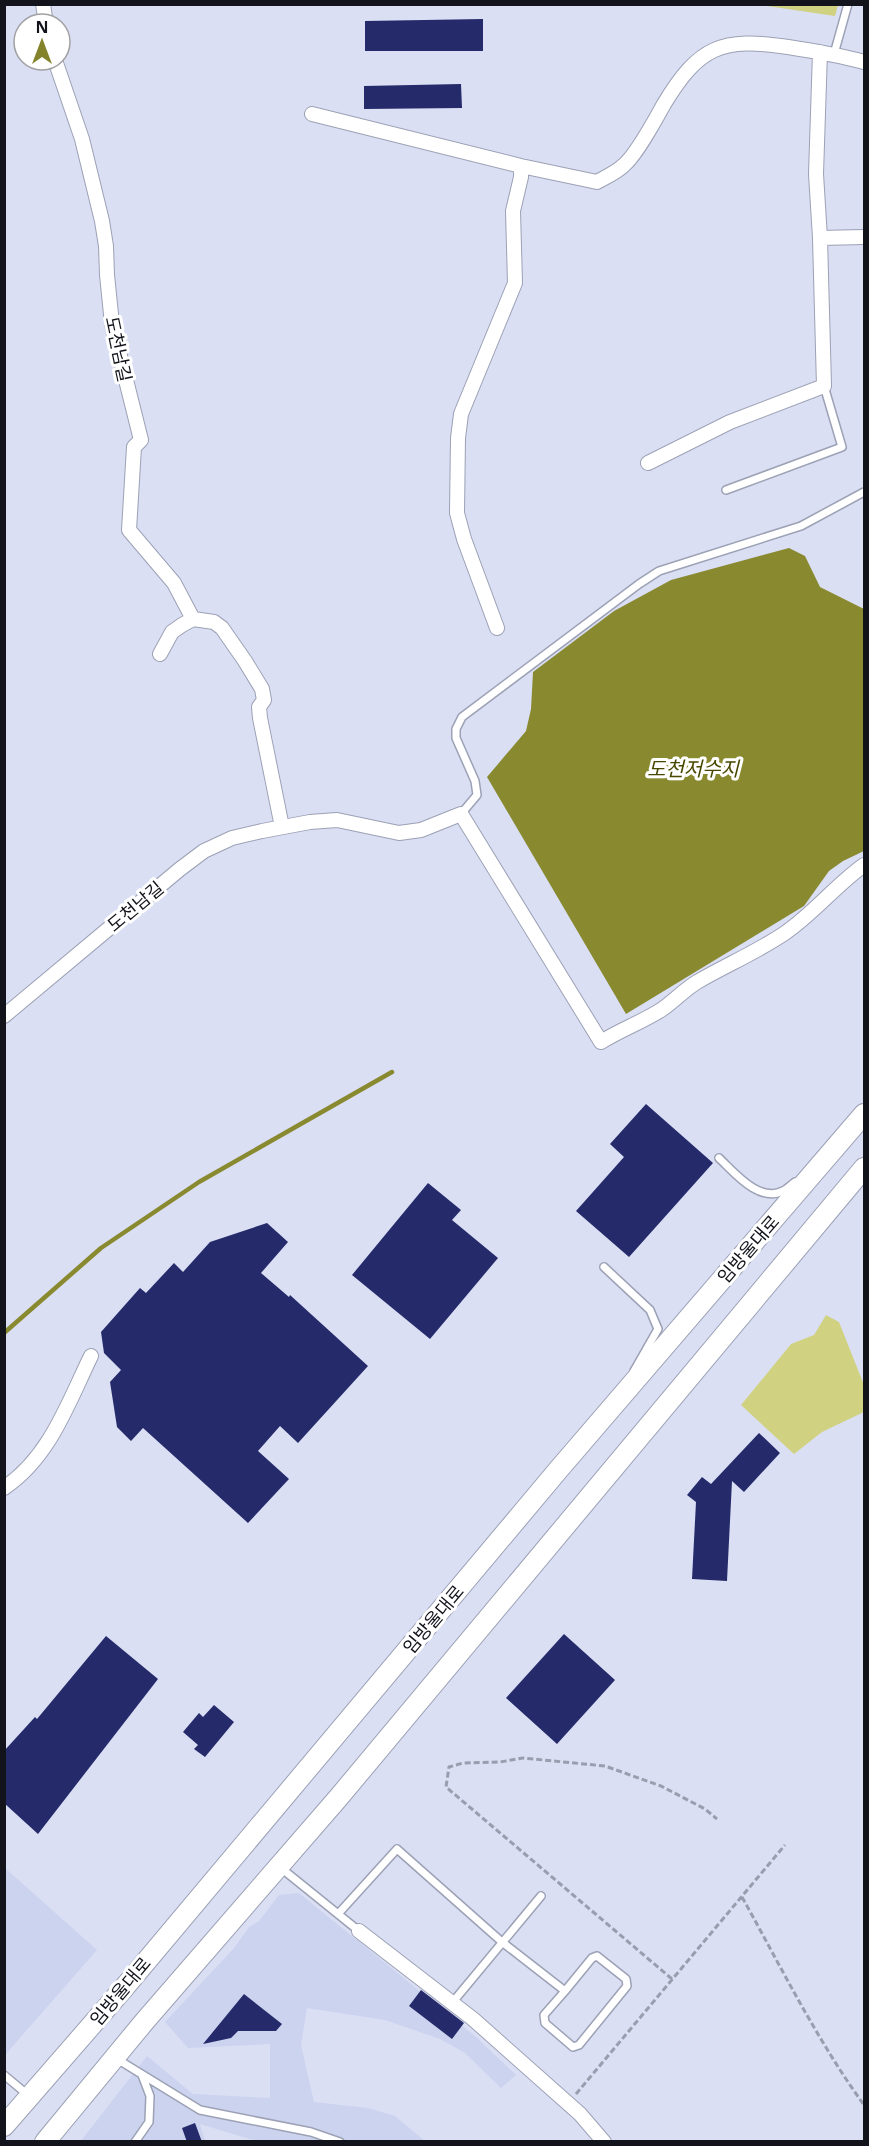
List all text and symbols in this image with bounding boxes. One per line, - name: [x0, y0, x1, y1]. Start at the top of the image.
- north arrow: [12, 12, 72, 72]
- text: N: [35, 16, 49, 38]
- street label: 도천남길: [100, 314, 138, 384]
- water label: 도천저수지: [647, 755, 741, 782]
- street label: 도천남길: [102, 876, 168, 936]
- street label: 임방울대로: [712, 1210, 784, 1288]
- street label: 임방울대로: [397, 1580, 469, 1658]
- street label: 임방울대로: [84, 1952, 156, 2030]

